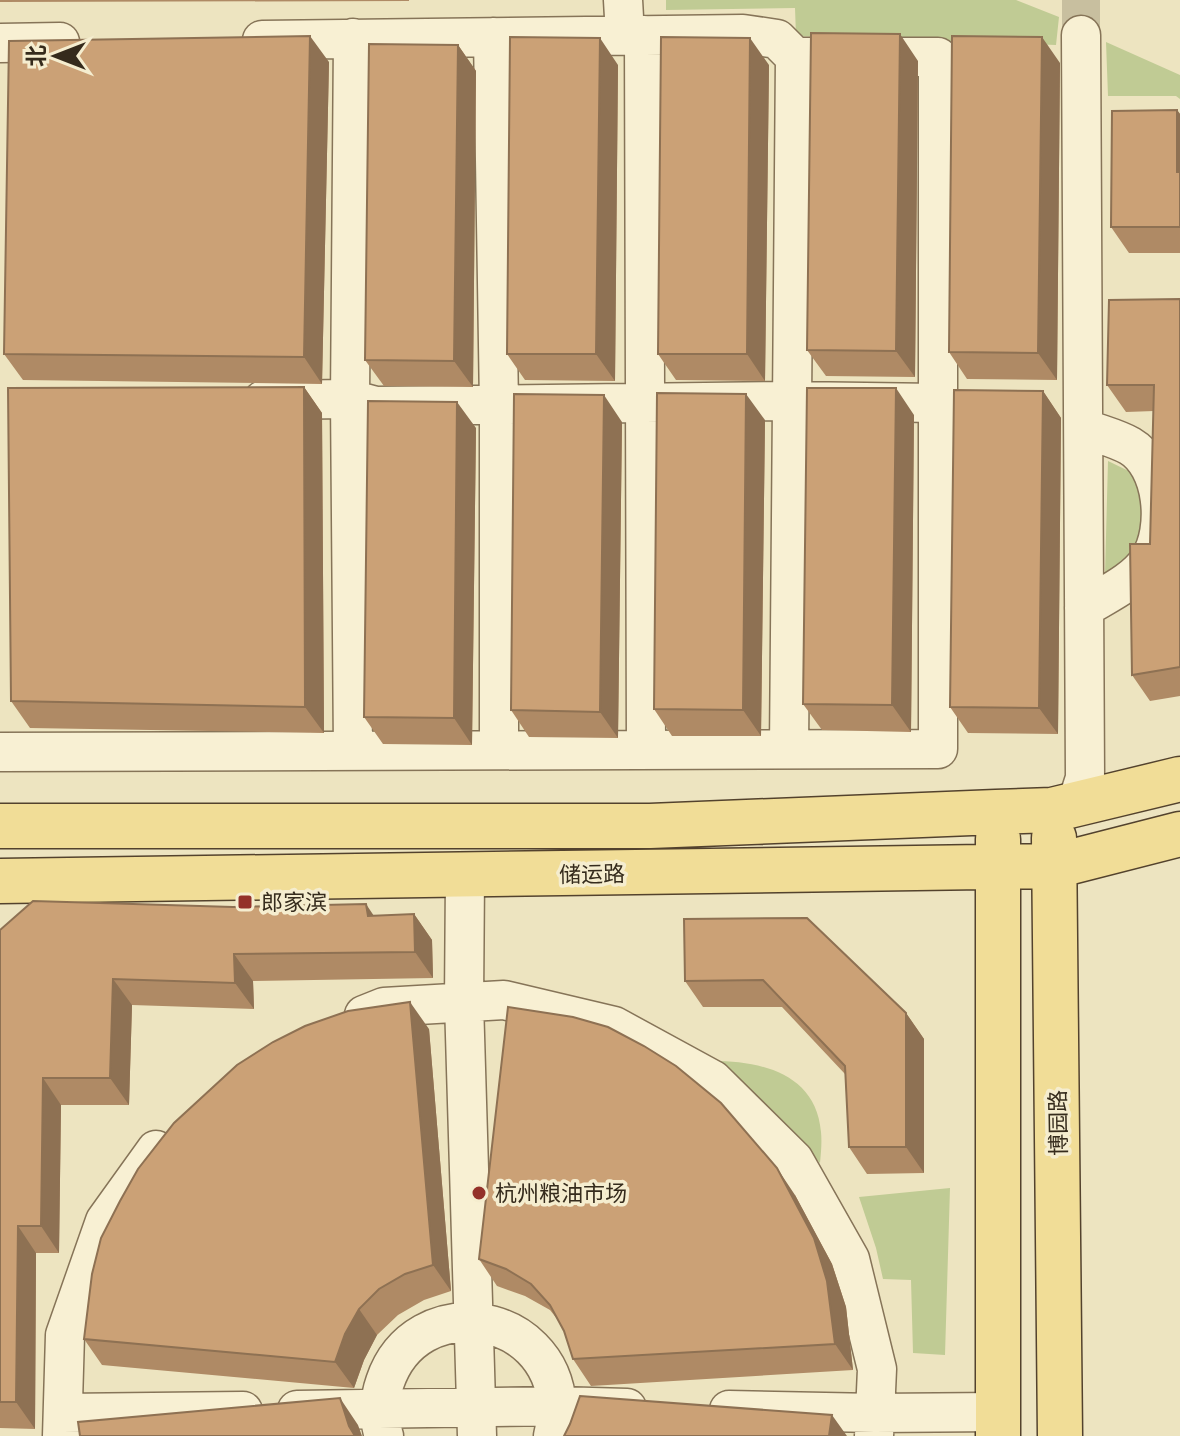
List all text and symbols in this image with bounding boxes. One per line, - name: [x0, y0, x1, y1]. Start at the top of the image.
- north arrow: [16, 16, 96, 96]
- text: 北: [23, 45, 50, 67]
- street label: 储运路: [559, 860, 625, 889]
- place label: 郎家滨: [261, 889, 327, 916]
- marker: 郎家滨: [236, 893, 254, 911]
- street label: 博园路: [1044, 1090, 1073, 1156]
- place label: 杭州粮油市场: [495, 1180, 627, 1207]
- marker: 杭州粮油市场: [470, 1184, 488, 1202]

